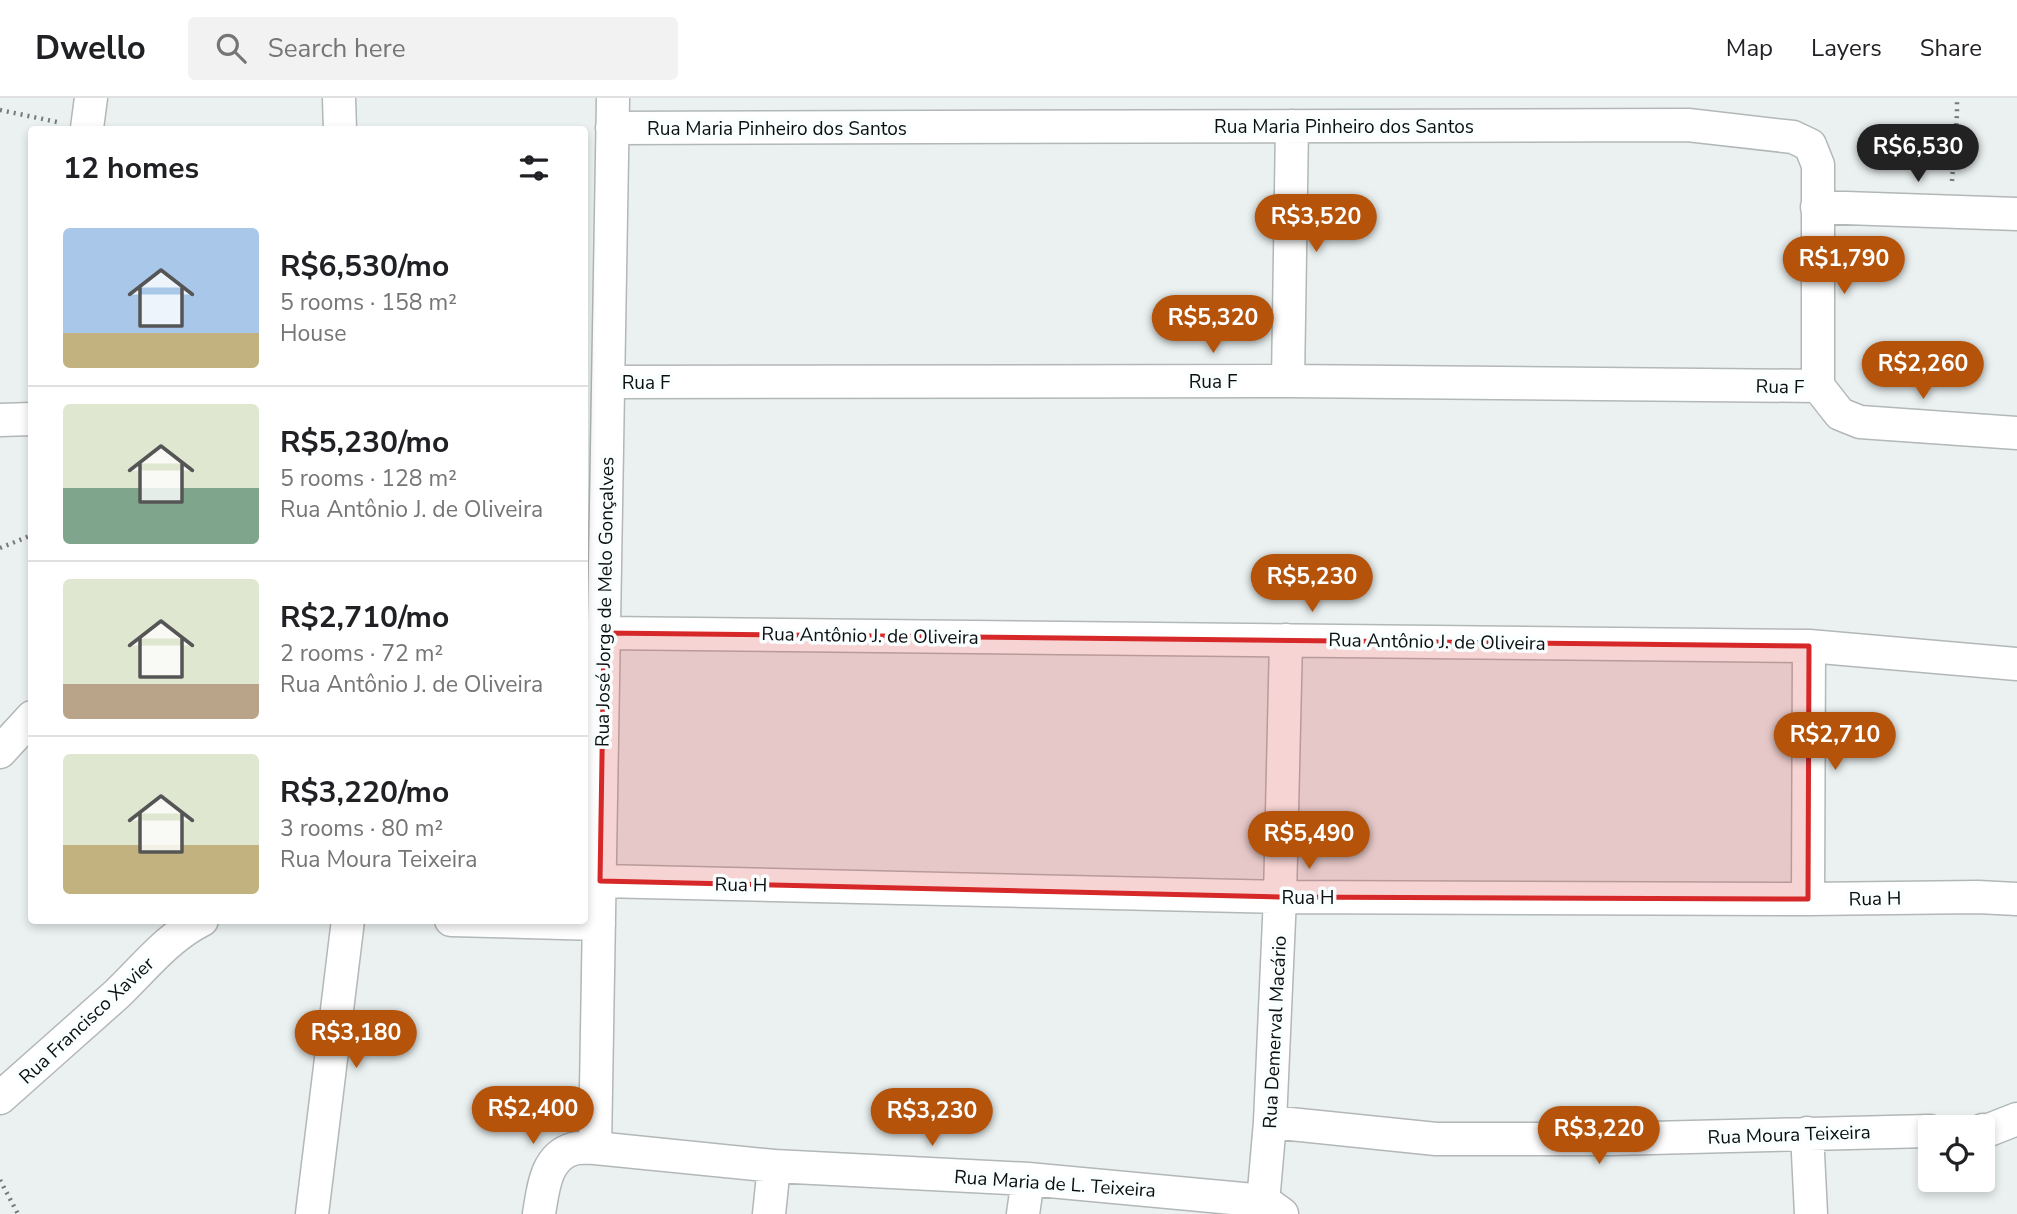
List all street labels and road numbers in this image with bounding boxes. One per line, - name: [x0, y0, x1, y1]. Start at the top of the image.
- street label: Rua Maria Pinheiro dos Santos: [1214, 114, 1474, 140]
- street label: Rua Maria Pinheiro dos Santos: [647, 116, 907, 142]
- street label: Rua F: [1189, 369, 1237, 395]
- street label: Rua F: [622, 370, 670, 396]
- street label: Rua F: [1755, 374, 1805, 400]
- street label: Rua José Jorge de Melo Gonçalves: [589, 457, 621, 747]
- street label: Rua Antônio J. de Oliveira: [761, 621, 979, 651]
- street label: Rua Antônio J. de Oliveira: [1328, 627, 1546, 657]
- street label: Rua H: [714, 872, 768, 898]
- street label: Rua H: [1282, 885, 1334, 911]
- street label: Rua H: [1848, 886, 1902, 912]
- street label: Rua Demerval Macário: [1257, 935, 1293, 1129]
- street label: Rua Francisco Xavier: [13, 951, 160, 1090]
- street label: Rua Moura Teixeira: [1707, 1119, 1871, 1151]
- street label: Rua Maria de L. Teixeira: [953, 1164, 1157, 1204]

